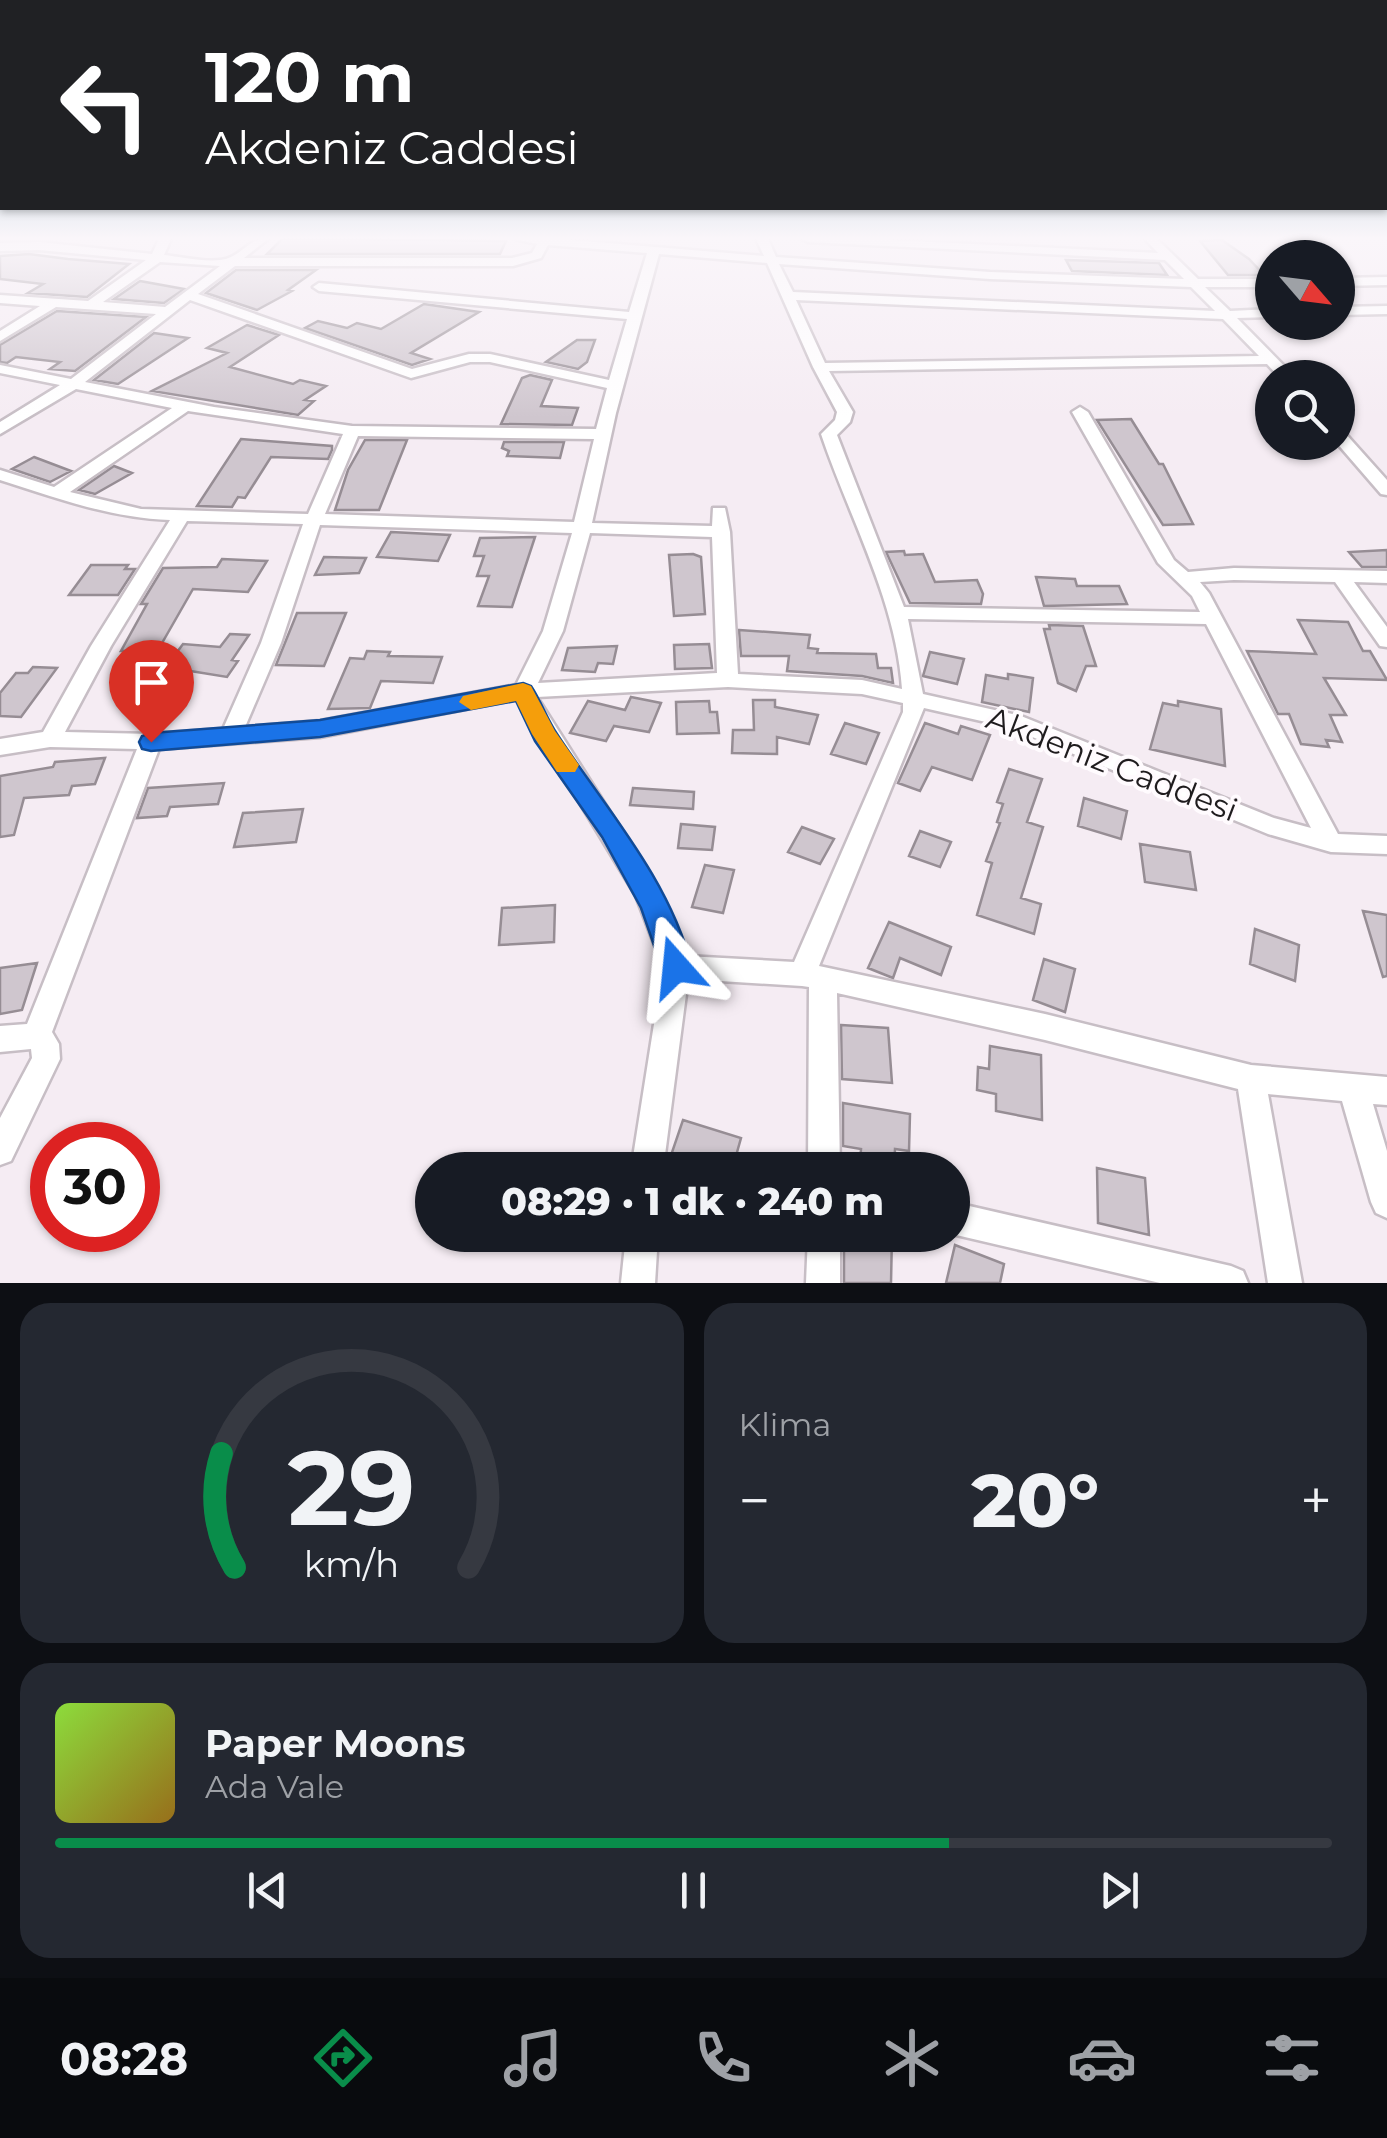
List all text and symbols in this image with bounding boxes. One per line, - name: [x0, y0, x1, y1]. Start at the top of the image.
- text: 120 m: [205, 34, 415, 120]
- icon: left: [40, 40, 170, 170]
- text: Akdeniz Caddesi: [205, 120, 579, 175]
- north arrow: [1255, 240, 1355, 340]
- map controls: [1255, 240, 1355, 460]
- button: search: [1255, 360, 1355, 460]
- pin: [109, 640, 194, 743]
- icon: arrive: [124, 655, 179, 710]
- street label: Akdeniz Caddesi: [981, 698, 1243, 829]
- position arrow: [624, 915, 728, 1019]
- speed limit sign: 30: [30, 1122, 160, 1252]
- text: 08:29 · 1 dk · 240 m: [501, 1178, 884, 1225]
- text: Klima: [739, 1405, 831, 1444]
- text: 29: [288, 1424, 416, 1551]
- text: 20°: [971, 1454, 1099, 1546]
- text: −: [739, 1467, 770, 1534]
- text: +: [1300, 1467, 1332, 1534]
- text: km/h: [304, 1542, 399, 1586]
- text: Paper Moons: [205, 1720, 466, 1767]
- text: Ada Vale: [205, 1767, 344, 1806]
- icon: previous: [240, 1863, 295, 1918]
- icon: pause: [666, 1863, 721, 1918]
- icon: next: [1092, 1863, 1147, 1918]
- icon: directions: [308, 2023, 378, 2093]
- icon: music: [498, 2023, 568, 2093]
- icon: phone: [688, 2023, 758, 2093]
- icon: climate: [877, 2023, 947, 2093]
- icon: car: [1067, 2023, 1137, 2093]
- icon: filters: [1257, 2023, 1327, 2093]
- text: 08:28: [60, 2031, 188, 2086]

